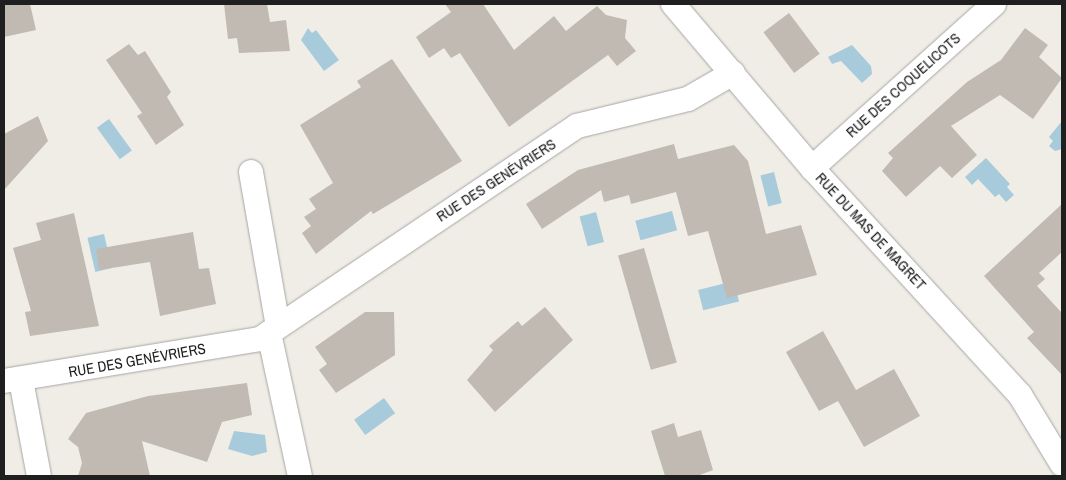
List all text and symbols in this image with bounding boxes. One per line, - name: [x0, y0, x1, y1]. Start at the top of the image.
- street label: RUE DES COQUELICOTS: [842, 29, 964, 141]
- street label: RUE DES GENÉVRIERS: [433, 135, 559, 225]
- street label: RUE DU MAS DE MAGRET: [812, 169, 930, 293]
- street label: RUE DES GENÉVRIERS: [67, 339, 207, 381]

